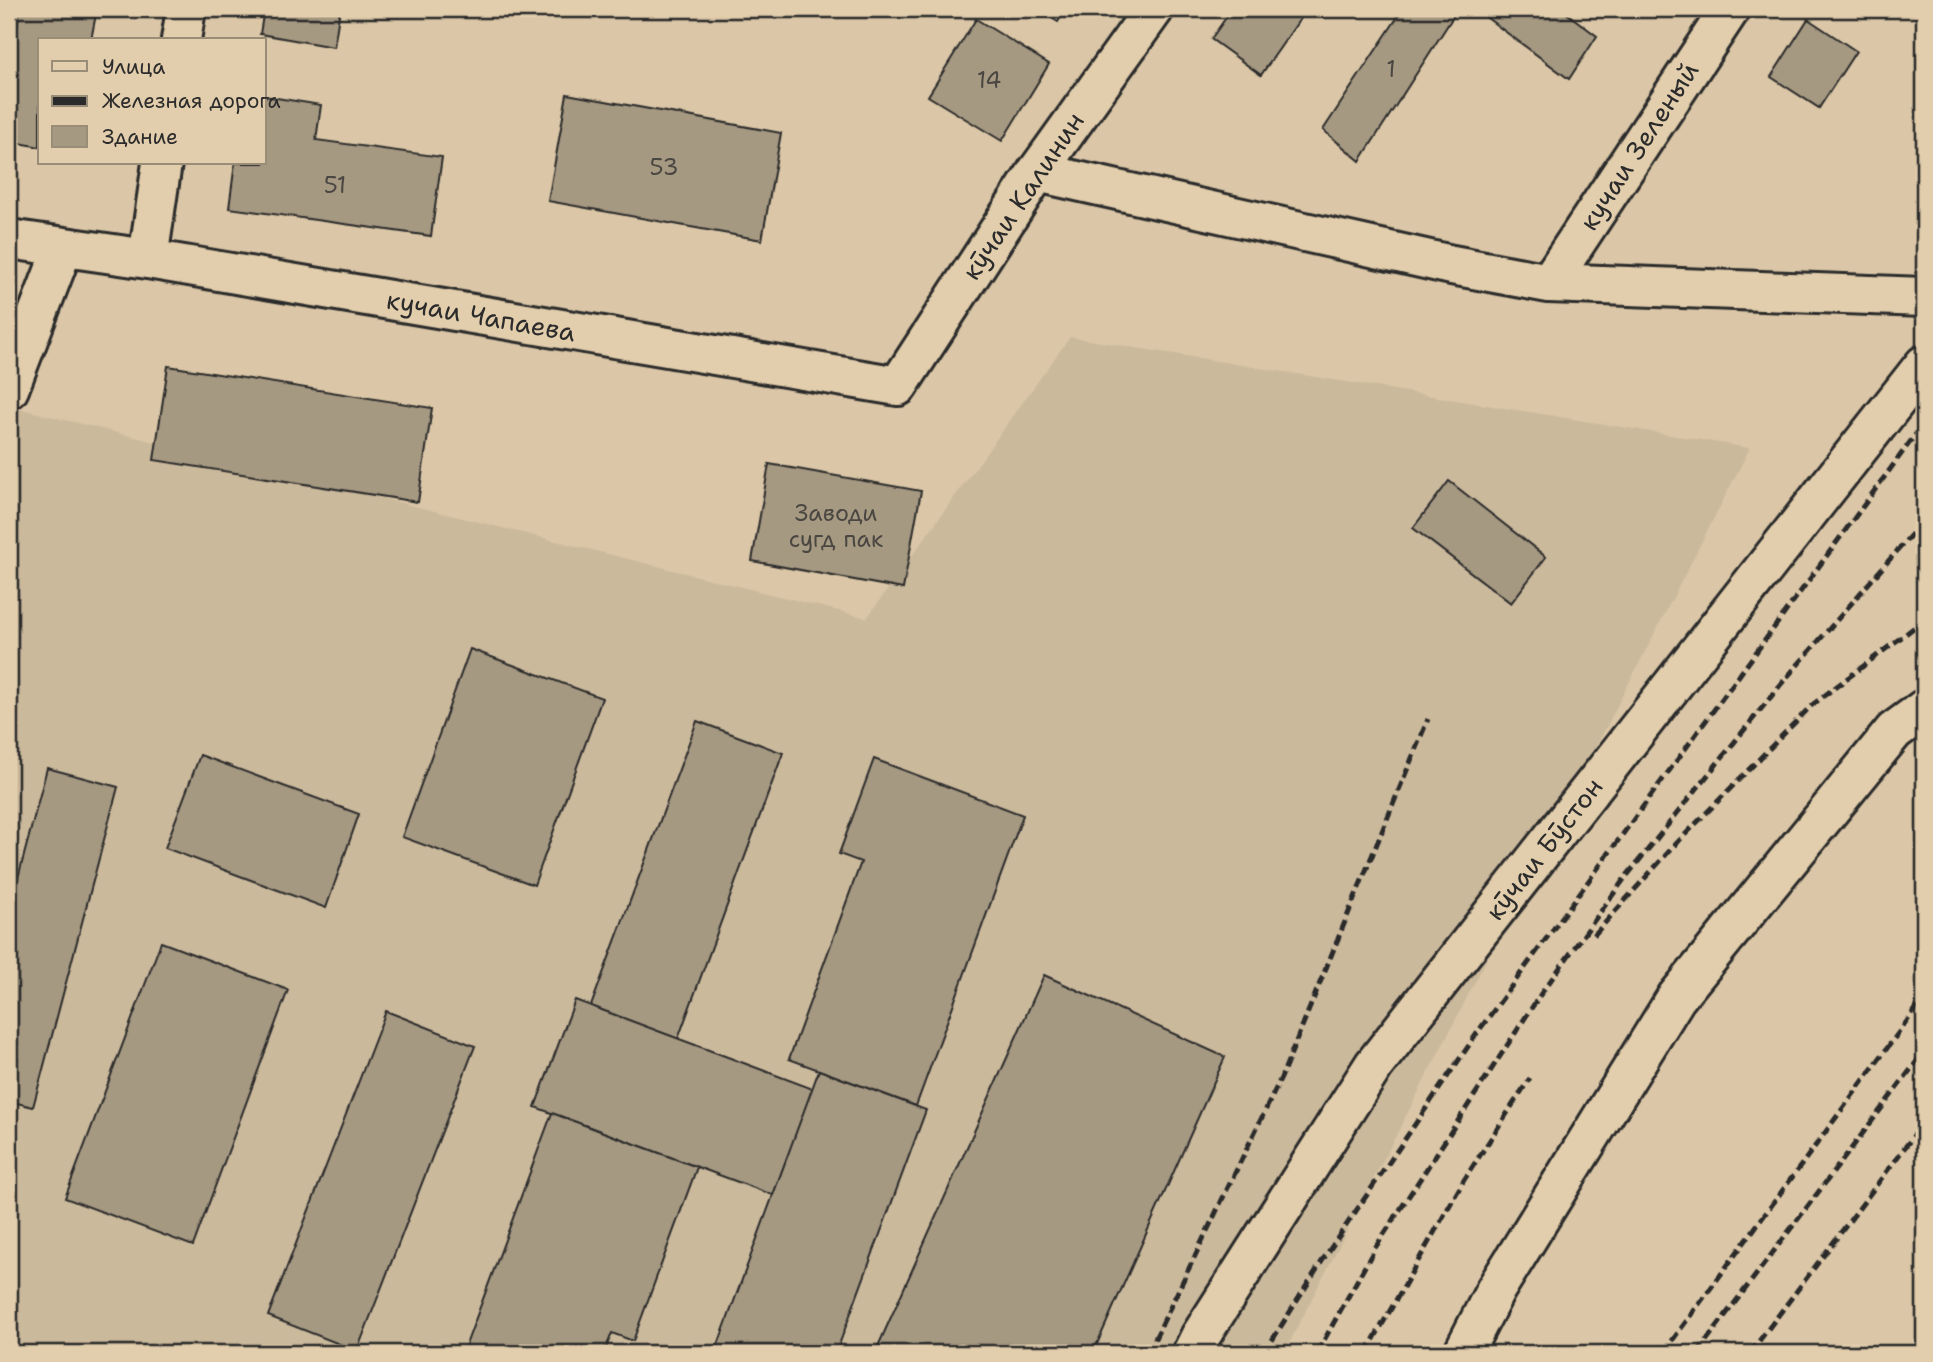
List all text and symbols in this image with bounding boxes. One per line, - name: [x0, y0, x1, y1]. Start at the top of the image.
- legend: [38, 38, 266, 164]
- text: Улица: [102, 53, 165, 81]
- house number: 1: [1386, 54, 1396, 84]
- street label: кучаи Зеленый: [1571, 55, 1706, 237]
- house number: 14: [977, 65, 1001, 95]
- text: Железная дорога: [102, 87, 281, 115]
- street label: кӯчаи Калинин: [953, 105, 1092, 287]
- text: Здание: [102, 123, 178, 151]
- house number: 53: [649, 152, 679, 182]
- house number: 51: [324, 170, 346, 200]
- street label: кучаи Чапаева: [384, 282, 578, 349]
- house number: Заводи сугд пак: [789, 498, 883, 554]
- street label: кӯчаи Бӯстон: [1477, 770, 1610, 927]

